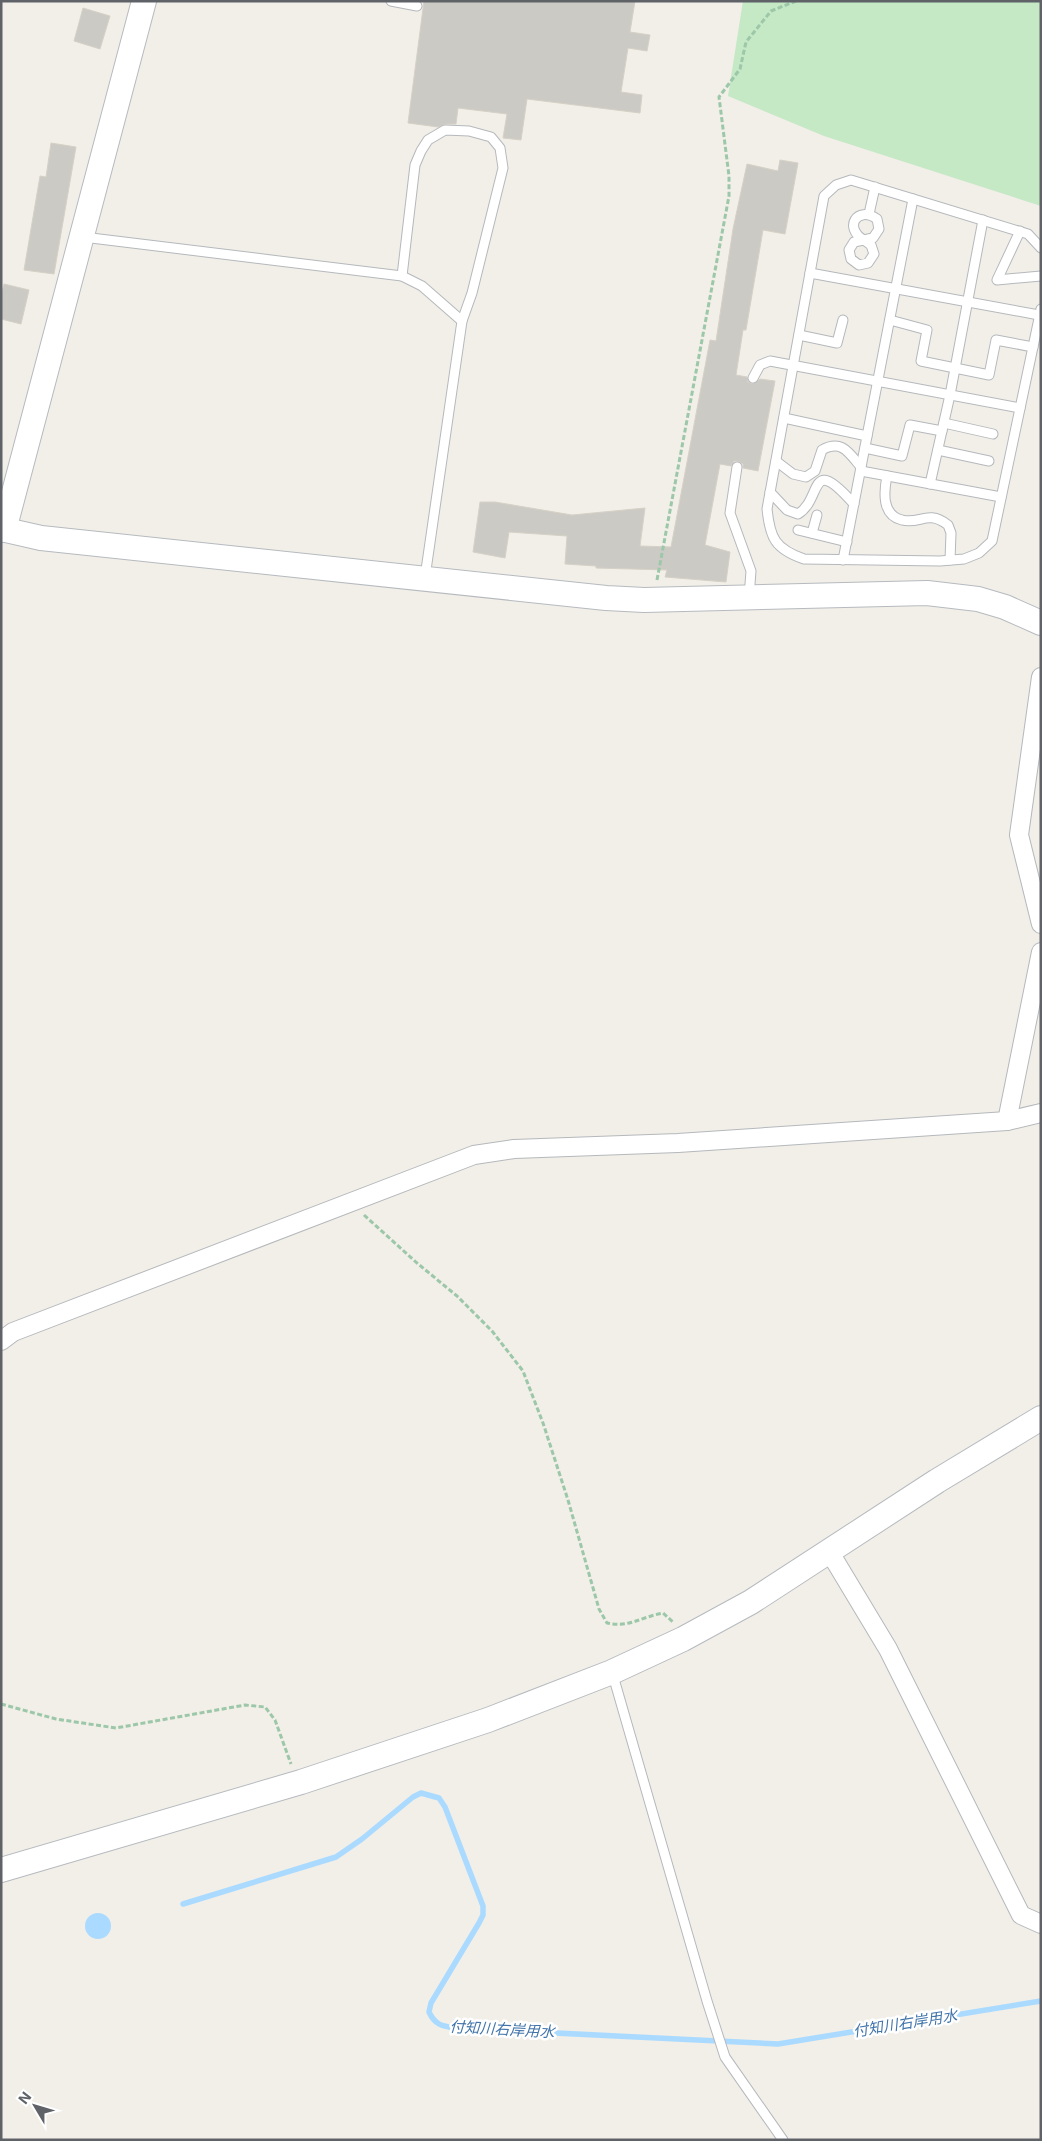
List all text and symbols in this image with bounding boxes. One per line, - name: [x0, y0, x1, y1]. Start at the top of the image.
- water label: 付知川右岸用水: [852, 2005, 960, 2041]
- water label: 付知川右岸用水: [449, 2017, 557, 2041]
- north arrow: [10, 2081, 60, 2131]
- text: N: [14, 2088, 34, 2107]

